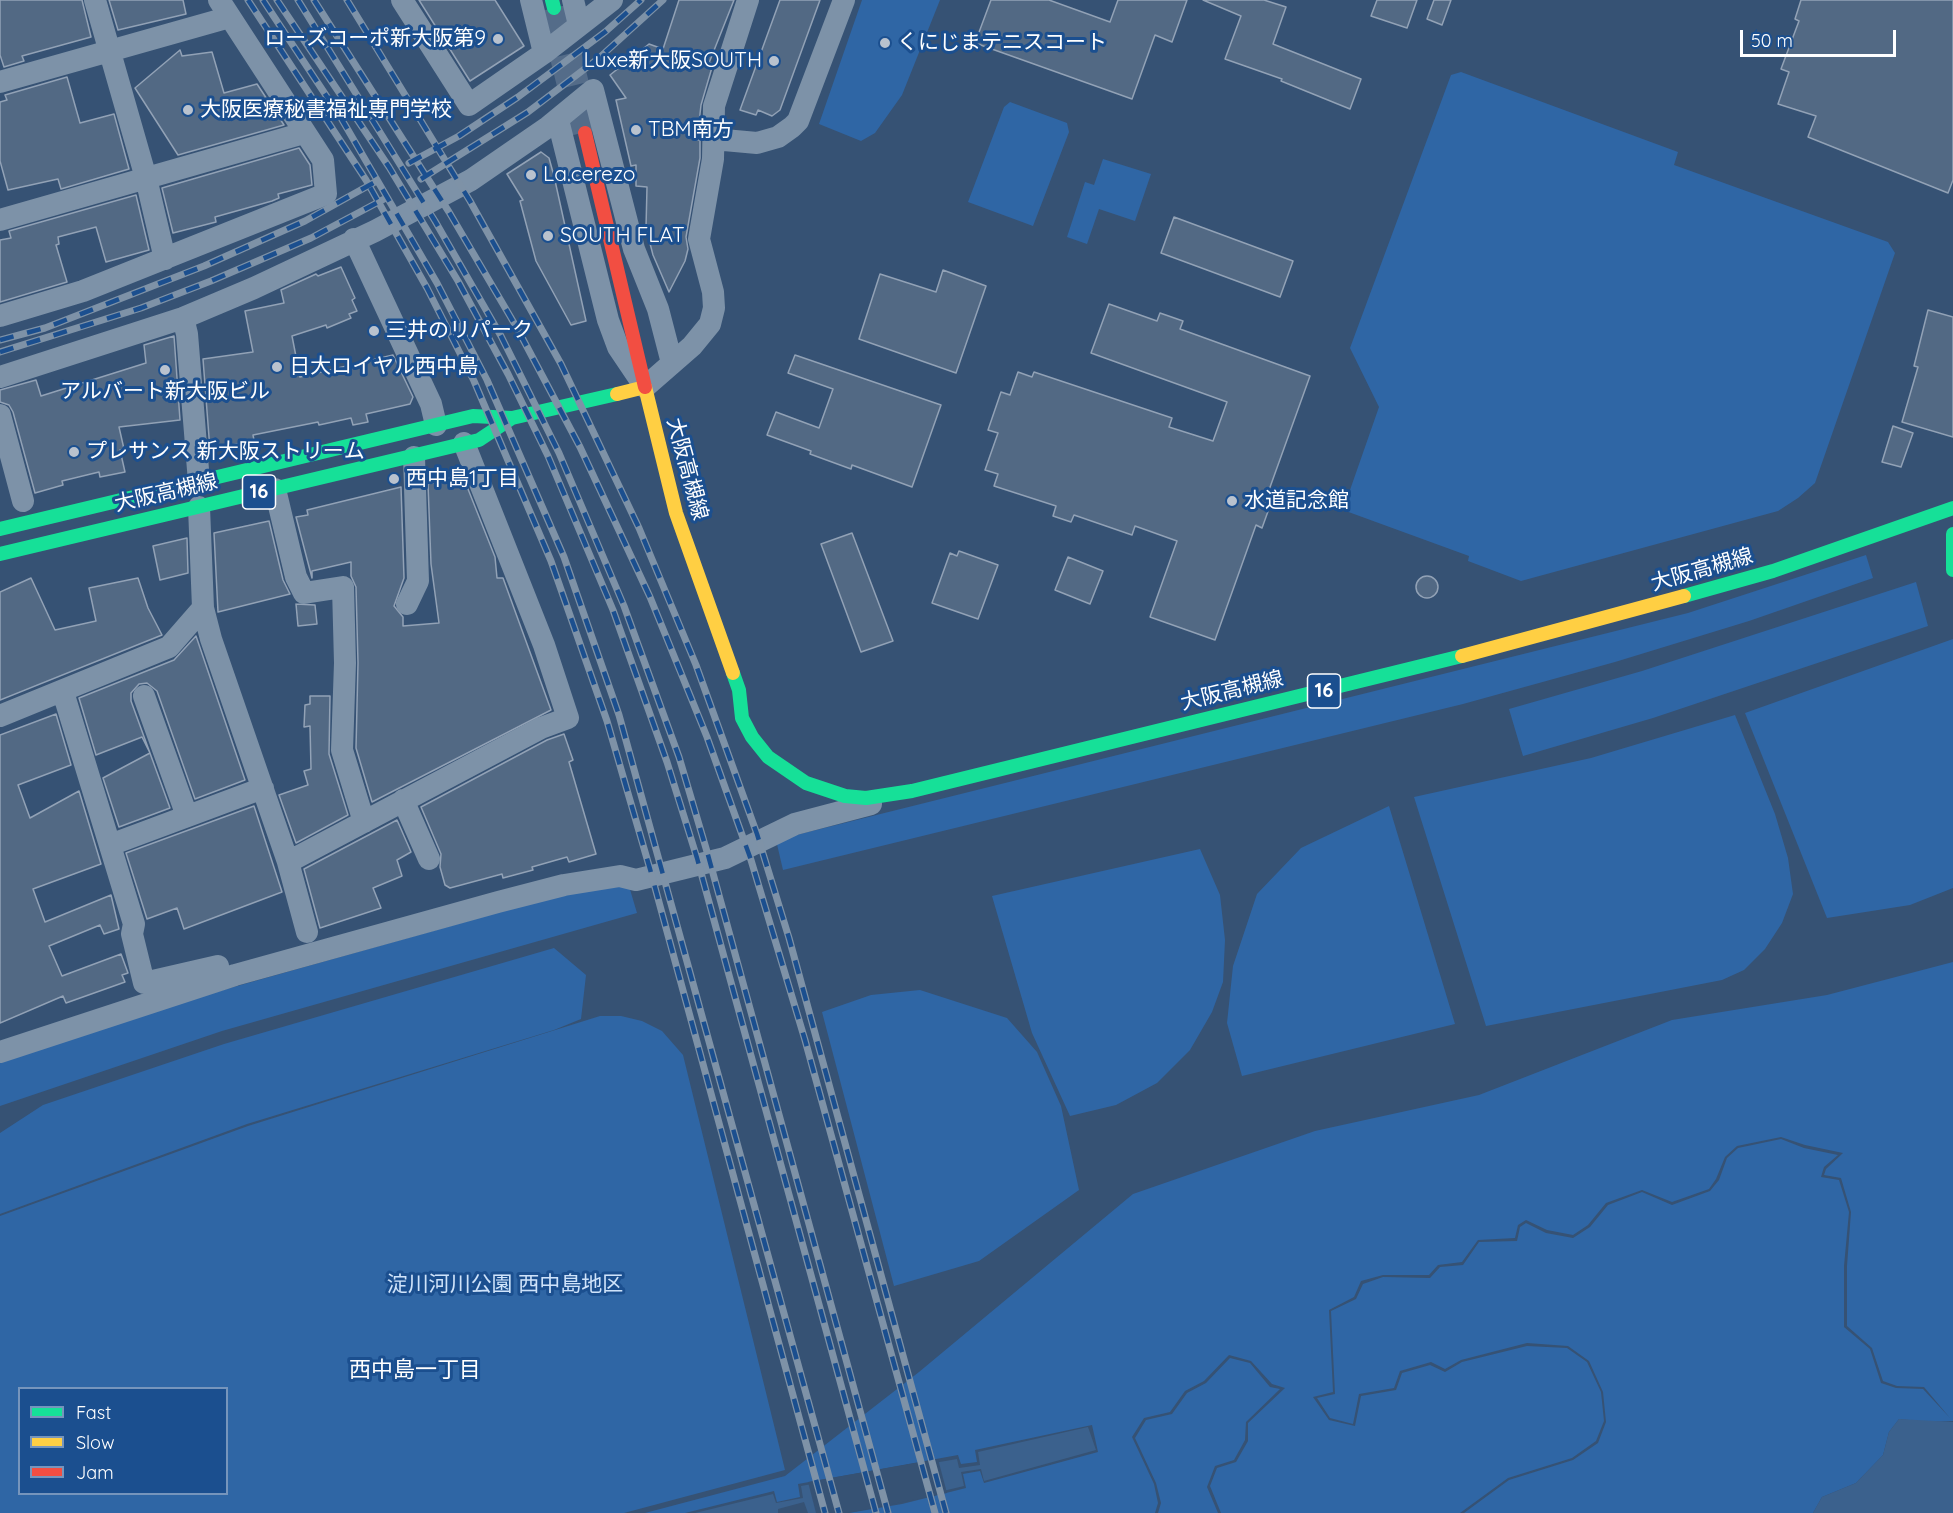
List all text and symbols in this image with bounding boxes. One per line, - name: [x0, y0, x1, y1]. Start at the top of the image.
- scale bar: [1743, 18, 1899, 56]
- place label: ローズコーポ新大阪第9: [264, 26, 486, 52]
- text: 50 m: [1751, 29, 1793, 52]
- place label: くにじまテニスコート: [897, 30, 1107, 56]
- marker: ローズコーポ新大阪第9: [491, 32, 505, 46]
- marker: くにじまテニスコート: [878, 36, 892, 50]
- place label: Luxe新大阪SOUTH: [583, 48, 762, 74]
- marker: Luxe新大阪SOUTH: [767, 54, 781, 68]
- place label: 大阪医療秘書福祉専門学校: [200, 97, 452, 123]
- marker: 大阪医療秘書福祉専門学校: [181, 103, 195, 117]
- place label: TBM南方: [648, 117, 734, 143]
- marker: TBM南方: [629, 123, 643, 137]
- place label: La.cerezo: [543, 162, 635, 188]
- marker: La.cerezo: [524, 168, 538, 182]
- place label: SOUTH FLAT: [560, 223, 685, 249]
- marker: SOUTH FLAT: [541, 229, 555, 243]
- place label: 三井のリパーク: [386, 318, 533, 344]
- marker: 三井のリパーク: [367, 324, 381, 338]
- place label: 日大ロイヤル西中島: [289, 354, 478, 380]
- marker: 日大ロイヤル西中島: [270, 360, 284, 374]
- marker: アルバート新大阪ビル: [158, 363, 172, 377]
- place label: アルバート新大阪ビル: [60, 379, 270, 405]
- street label: 大阪高槻線: [661, 415, 713, 523]
- place label: プレサンス 新大阪ストリーム: [86, 439, 365, 465]
- marker: プレサンス 新大阪ストリーム: [67, 445, 81, 459]
- place label: 西中島1丁目: [406, 466, 519, 492]
- street label: 大阪高槻線: [112, 469, 220, 517]
- marker: 西中島1丁目: [387, 472, 401, 486]
- road number: 16: [242, 475, 276, 509]
- place label: 水道記念館: [1244, 488, 1349, 514]
- marker: 水道記念館: [1225, 494, 1239, 508]
- street label: 大阪高槻線: [1648, 543, 1756, 597]
- street label: 大阪高槻線: [1178, 666, 1286, 716]
- road number: 16: [1308, 674, 1340, 708]
- park label: 淀川河川公園 西中島地区: [387, 1272, 623, 1298]
- district label: 西中島一丁目: [349, 1357, 481, 1383]
- legend: [18, 1387, 228, 1495]
- text: Fast: [76, 1401, 111, 1424]
- text: Slow: [76, 1431, 114, 1454]
- text: Jam: [76, 1461, 114, 1484]

